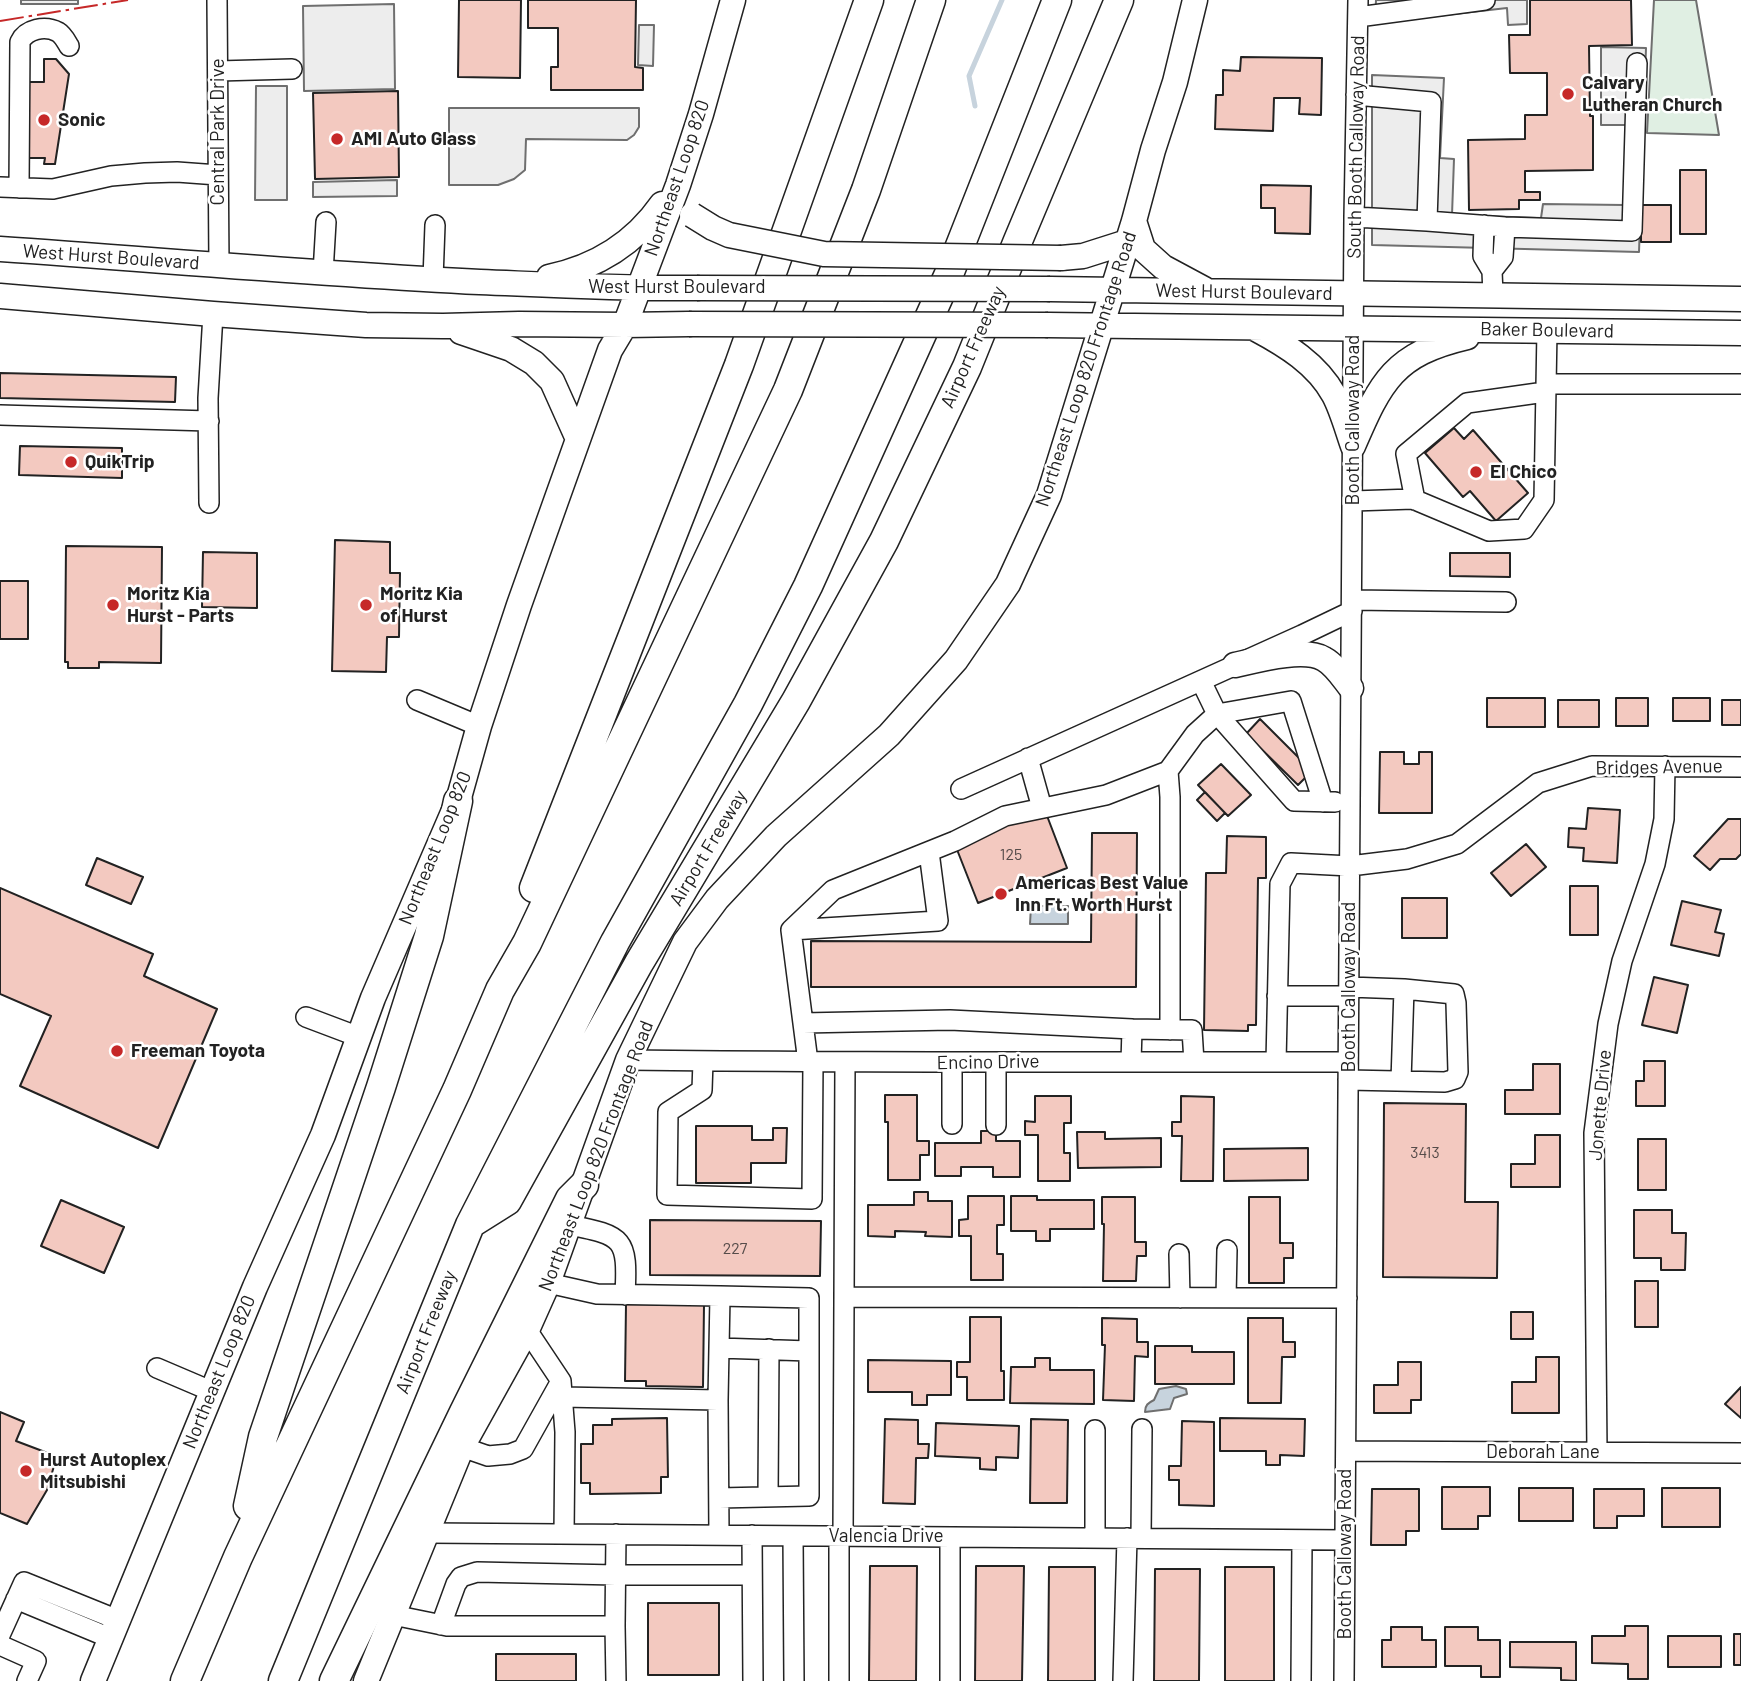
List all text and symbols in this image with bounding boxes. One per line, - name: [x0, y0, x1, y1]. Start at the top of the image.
- street label: South Booth Calloway Road: [1343, 35, 1369, 259]
- street label: Central Park Drive: [207, 58, 229, 206]
- place label: Calvary Lutheran Church: [1582, 72, 1722, 116]
- marker: Calvary Lutheran Church: [1560, 86, 1576, 102]
- street label: Northeast Loop 820: [640, 97, 714, 259]
- place label: Sonic: [58, 109, 105, 131]
- marker: Sonic: [36, 112, 52, 128]
- place label: AMI Auto Glass: [351, 128, 476, 150]
- marker: AMI Auto Glass: [329, 131, 345, 147]
- street label: Northeast Loop 820 Frontage Road: [1031, 228, 1141, 510]
- street label: West Hurst Boulevard: [22, 239, 200, 275]
- street label: West Hurst Boulevard: [588, 276, 766, 298]
- street label: West Hurst Boulevard: [1155, 279, 1333, 305]
- street label: Airport Freeway: [936, 282, 1010, 412]
- street label: Baker Boulevard: [1480, 317, 1614, 343]
- street label: Booth Calloway Road: [1342, 335, 1364, 505]
- place label: QuikTrip: [85, 451, 155, 473]
- marker: QuikTrip: [63, 454, 79, 470]
- place label: El Chico: [1490, 461, 1557, 483]
- marker: El Chico: [1468, 464, 1484, 480]
- place label: Moritz Kia Hurst - Parts: [127, 583, 234, 627]
- place label: Moritz Kia of Hurst: [380, 583, 463, 627]
- marker: Moritz Kia Hurst - Parts: [105, 597, 121, 613]
- marker: Moritz Kia of Hurst: [358, 597, 374, 613]
- street label: Bridges Avenue: [1595, 754, 1723, 780]
- street label: Northeast Loop 820: [394, 768, 476, 928]
- street label: Airport Freeway: [664, 786, 752, 910]
- house number: 125: [1000, 845, 1022, 865]
- place label: Americas Best Value Inn Ft. Worth Hurst: [1015, 872, 1188, 916]
- marker: Americas Best Value Inn Ft. Worth Hurst: [993, 886, 1009, 902]
- street label: Booth Calloway Road: [1338, 902, 1360, 1072]
- street label: Northeast Loop 820 Frontage Road: [534, 1017, 658, 1295]
- place label: Freeman Toyota: [131, 1040, 265, 1062]
- marker: Freeman Toyota: [109, 1043, 125, 1059]
- street label: Jonette Drive: [1584, 1049, 1616, 1161]
- street label: Encino Drive: [936, 1050, 1040, 1074]
- house number: 3413: [1410, 1143, 1440, 1163]
- house number: 227: [723, 1239, 747, 1259]
- street label: Airport Freeway: [391, 1267, 461, 1397]
- street label: Northeast Loop 820: [178, 1292, 260, 1452]
- street label: Deborah Lane: [1486, 1441, 1600, 1463]
- place label: Hurst Autoplex Mitsubishi: [40, 1449, 166, 1493]
- marker: Hurst Autoplex Mitsubishi: [18, 1463, 34, 1479]
- street label: Booth Calloway Road: [1334, 1469, 1356, 1639]
- street label: Valencia Drive: [828, 1525, 944, 1547]

